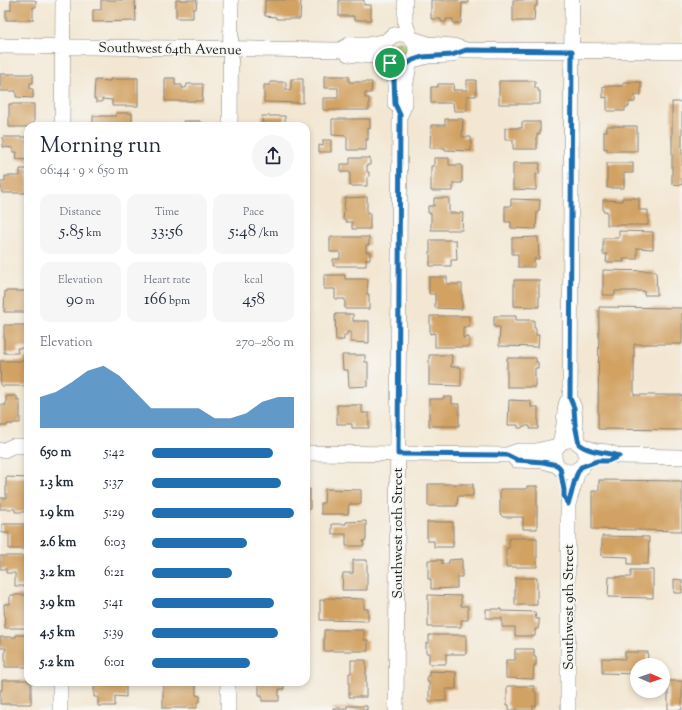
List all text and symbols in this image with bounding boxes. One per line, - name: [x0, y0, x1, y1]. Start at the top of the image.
- street label: Southwest 64th Avenue: [98, 39, 242, 61]
- pin: [373, 46, 407, 80]
- icon: arrive: [379, 52, 401, 74]
- text: Morning run: [40, 131, 162, 163]
- button: share: [252, 135, 294, 177]
- text: 06:44 · 9 × 650 m: [40, 162, 129, 180]
- text: Distance: [60, 204, 101, 220]
- text: Time: [155, 204, 179, 220]
- text: Pace: [243, 204, 264, 220]
- text: 5.85: [59, 220, 84, 244]
- text: 33:56: [151, 220, 183, 244]
- text: 5:48: [229, 220, 256, 244]
- text: km: [84, 225, 101, 241]
- text: /km: [256, 225, 278, 241]
- text: Elevation: [58, 272, 103, 288]
- text: Heart rate: [144, 272, 190, 288]
- text: kcal: [244, 272, 263, 288]
- text: 90: [66, 288, 83, 312]
- text: 166: [144, 288, 167, 312]
- text: 458: [242, 288, 265, 312]
- text: m: [83, 293, 95, 309]
- text: bpm: [167, 293, 190, 309]
- text: Elevation: [40, 334, 93, 352]
- text: 270–280 m: [235, 334, 294, 352]
- text: 650 m: [40, 444, 71, 462]
- text: 5:42: [104, 444, 124, 462]
- street label: Southwest 10th Street: [389, 467, 409, 598]
- text: 1.3 km: [40, 474, 74, 492]
- text: 5:37: [104, 474, 124, 492]
- text: 1.9 km: [40, 504, 74, 522]
- text: 5:29: [104, 504, 124, 522]
- text: 2.6 km: [40, 534, 76, 552]
- text: 6:03: [104, 534, 126, 552]
- street label: Southwest 9th Street: [560, 544, 580, 670]
- text: 3.2 km: [40, 564, 75, 582]
- text: 6:21: [104, 564, 124, 582]
- text: 3.9 km: [40, 594, 75, 612]
- text: 5:41: [104, 594, 123, 612]
- text: 4.5 km: [40, 624, 75, 642]
- text: 5:39: [104, 624, 123, 642]
- text: 5.2 km: [40, 654, 74, 672]
- text: 6:01: [104, 654, 125, 672]
- north arrow: [630, 658, 670, 698]
- map controls: [630, 658, 670, 698]

